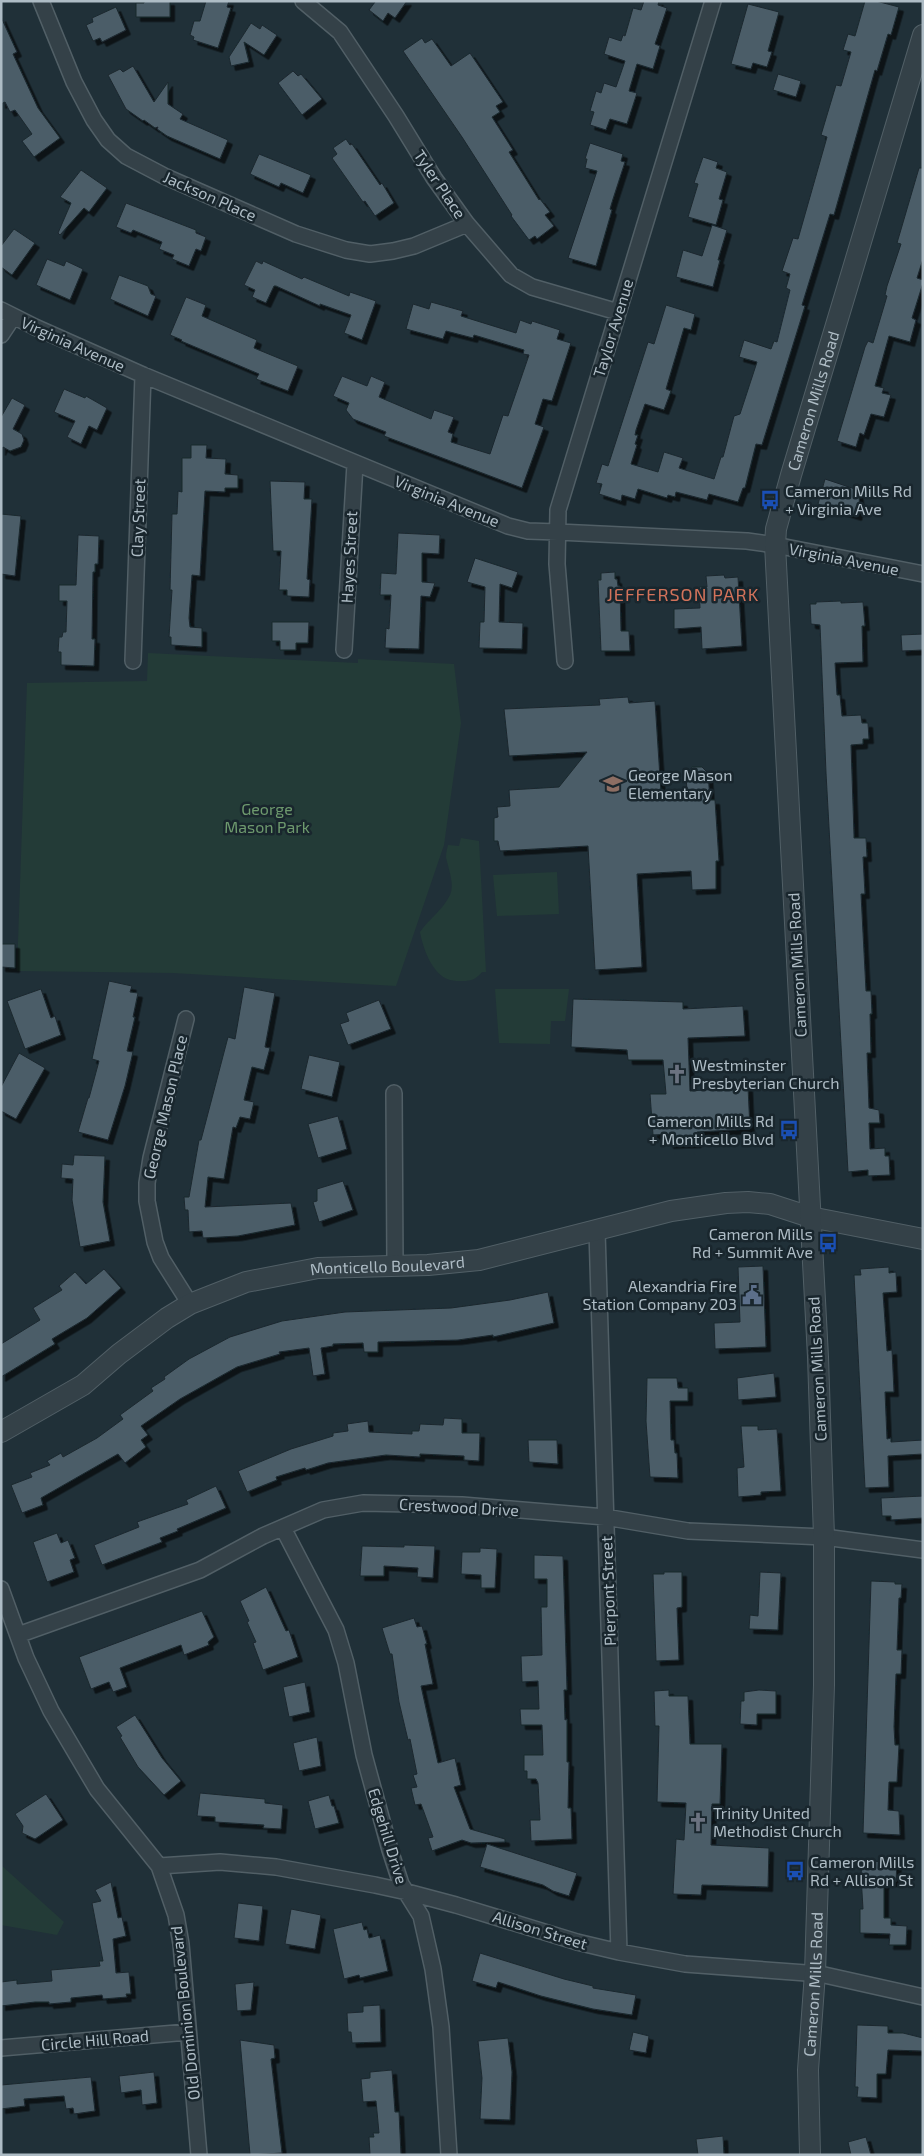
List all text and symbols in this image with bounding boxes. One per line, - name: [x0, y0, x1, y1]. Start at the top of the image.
- street label: Tyler Place: [410, 146, 470, 222]
- street label: Jackson Place: [161, 167, 260, 224]
- street label: Taylor Avenue: [589, 276, 636, 379]
- street label: Virginia Avenue: [18, 312, 128, 375]
- street label: Cameron Mills Road: [783, 329, 843, 473]
- street label: Virginia Avenue: [392, 471, 503, 530]
- street label: Clay Street: [127, 478, 148, 558]
- place label: Cameron Mills Rd + Virginia Ave: [785, 481, 912, 518]
- bus stop icon: Cameron Mills Rd + Virginia Ave: [759, 489, 781, 511]
- street label: Hayes Street: [337, 510, 360, 604]
- street label: Virginia Avenue: [787, 539, 901, 579]
- district label: JEFFERSON PARK: [607, 583, 759, 605]
- place label: George Mason Elementary: [628, 765, 732, 802]
- school or university icon: George Mason Elementary: [602, 773, 624, 795]
- park label: George Mason Park: [224, 799, 310, 836]
- street label: Cameron Mills Road: [783, 892, 810, 1038]
- street label: George Mason Place: [139, 1033, 190, 1181]
- place label: Westminster Presbyterian Church: [692, 1055, 839, 1092]
- church icon: Westminster Presbyterian Church: [666, 1063, 688, 1085]
- place label: Cameron Mills Rd + Monticello Blvd: [647, 1111, 774, 1148]
- bus stop icon: Cameron Mills Rd + Monticello Blvd: [778, 1119, 800, 1141]
- place label: Cameron Mills Rd + Summit Ave: [692, 1224, 813, 1261]
- bus stop icon: Cameron Mills Rd + Summit Ave: [817, 1232, 839, 1254]
- street label: Monticello Boulevard: [308, 1251, 466, 1278]
- place label: Alexandria Fire Station Company 203: [582, 1276, 737, 1313]
- public building icon: Alexandria Fire Station Company 203: [741, 1284, 763, 1306]
- street label: Cameron Mills Road: [803, 1296, 830, 1442]
- street label: Crestwood Drive: [399, 1494, 520, 1519]
- street label: Pierpont Street: [596, 1536, 619, 1646]
- street label: Edgehill Drive: [365, 1785, 412, 1886]
- place label: Trinity United Methodist Church: [713, 1803, 842, 1840]
- church icon: Trinity United Methodist Church: [687, 1811, 709, 1833]
- place label: Cameron Mills Rd + Allison St: [810, 1852, 914, 1889]
- bus stop icon: Cameron Mills Rd + Allison St: [784, 1860, 806, 1882]
- street label: Allison Street: [491, 1906, 590, 1953]
- street label: Cameron Mills Road: [799, 1912, 826, 2057]
- street label: Old Dominion Boulevard: [166, 1925, 203, 2101]
- street label: Circle Hill Road: [40, 2025, 150, 2054]

